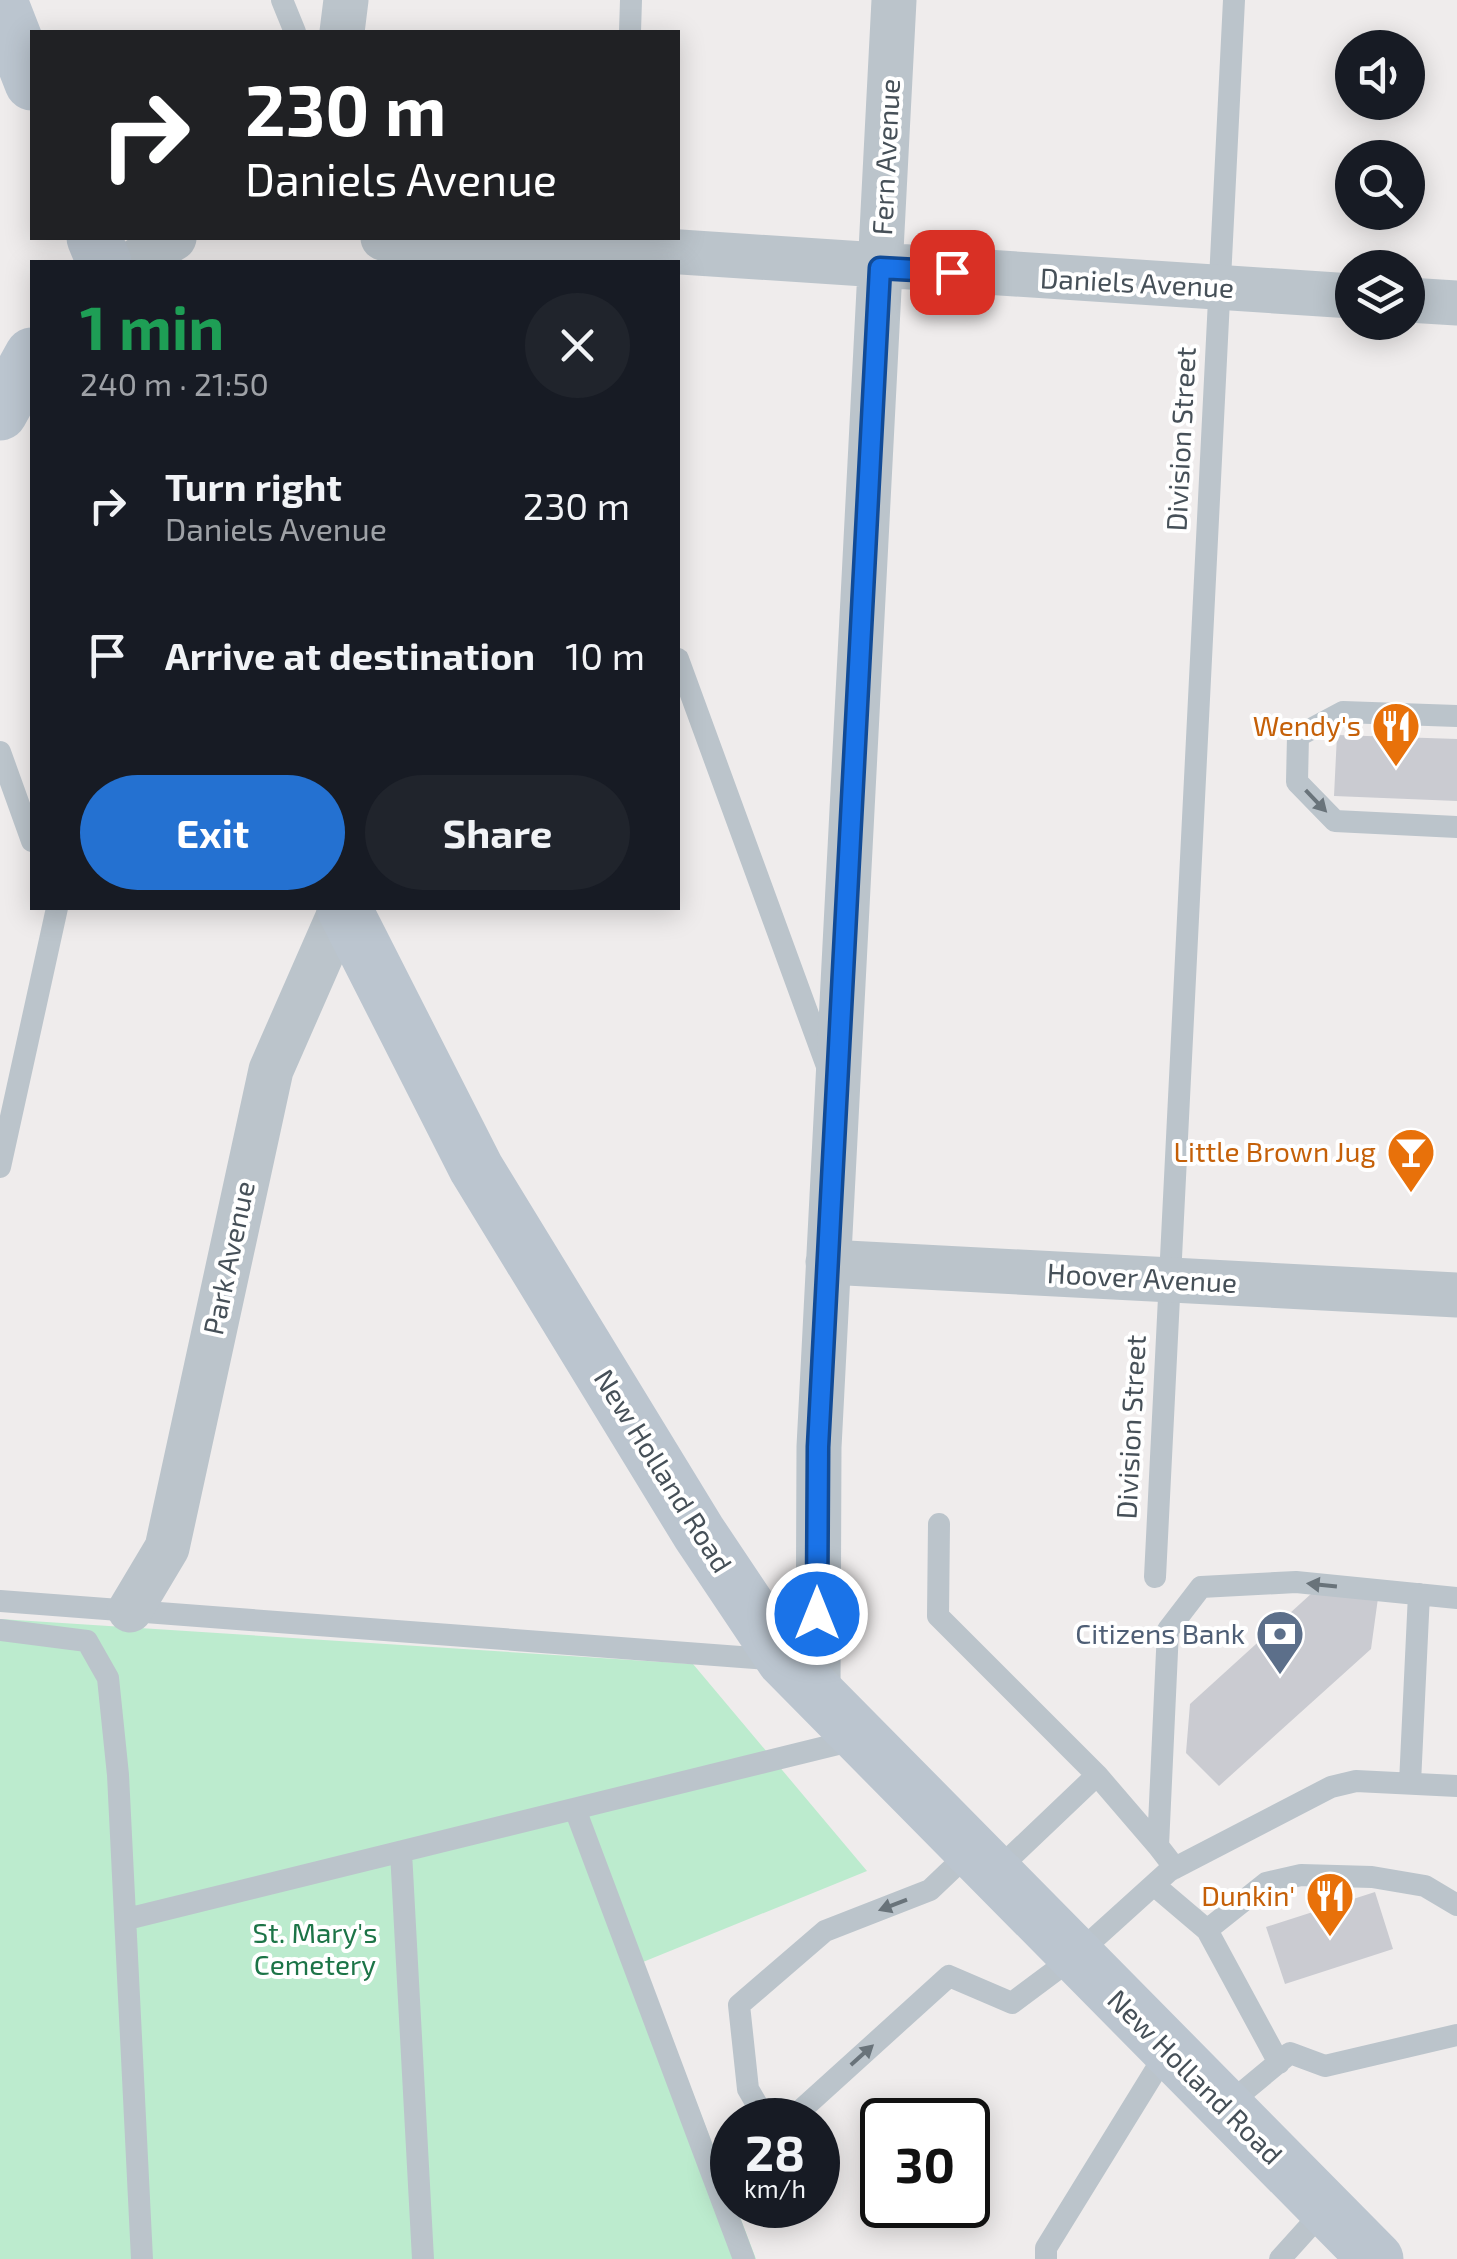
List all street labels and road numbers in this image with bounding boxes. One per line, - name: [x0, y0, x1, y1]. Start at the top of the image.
- street label: Fern Avenue: [864, 78, 906, 236]
- street label: Daniels Avenue: [1039, 260, 1235, 304]
- street label: Division Street: [1158, 346, 1202, 532]
- street label: Park Avenue: [195, 1178, 261, 1338]
- street label: Hoover Avenue: [1046, 1255, 1238, 1299]
- street label: Division Street: [1108, 1334, 1152, 1520]
- street label: New Holland Road: [588, 1363, 740, 1578]
- street label: New Holland Road: [1101, 1982, 1290, 2171]

